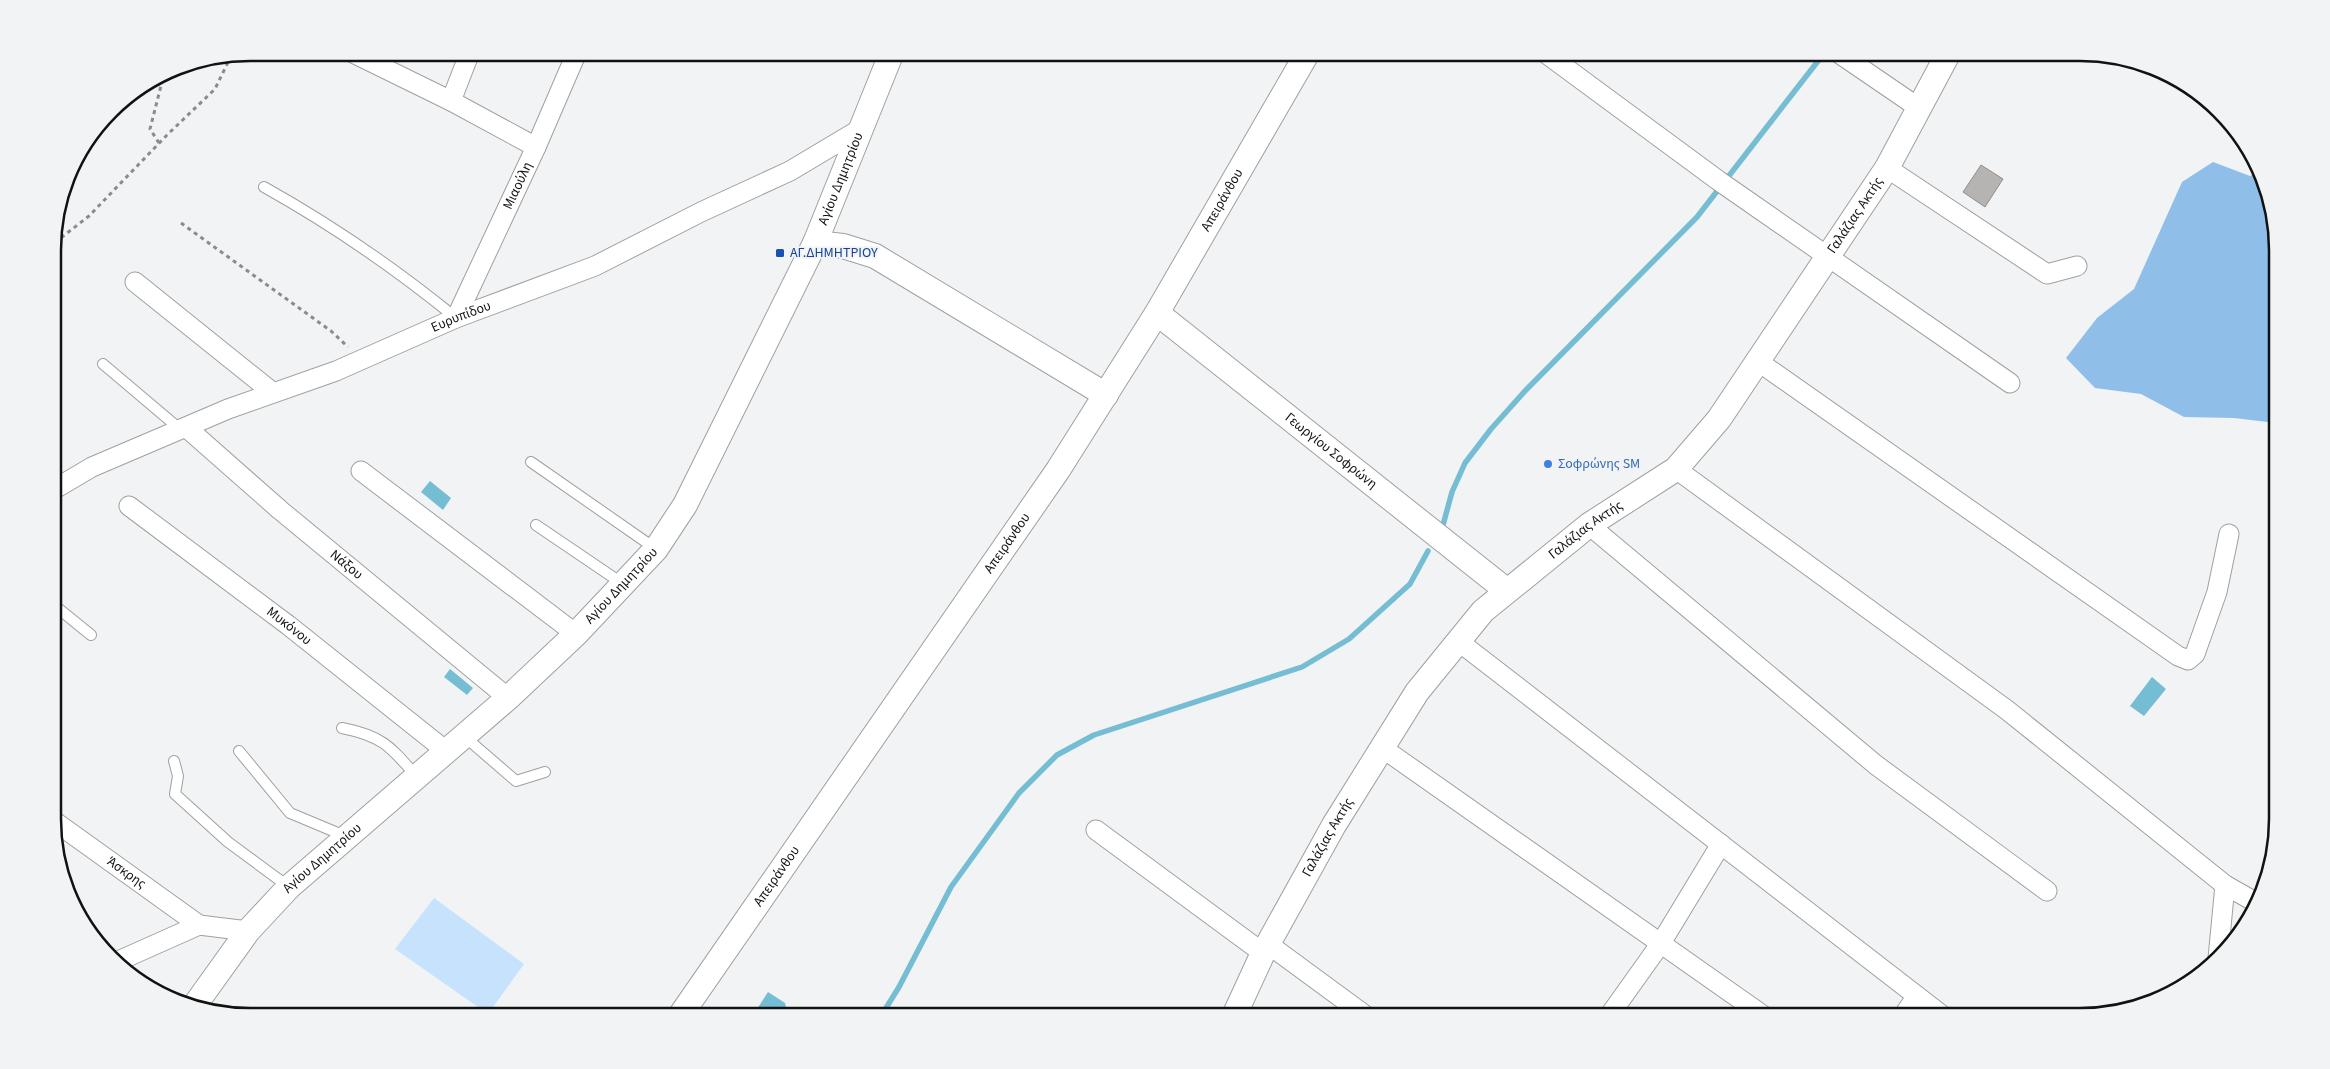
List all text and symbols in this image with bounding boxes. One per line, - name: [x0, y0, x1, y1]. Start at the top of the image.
- street label: Αγίου Δημητρίου: [813, 129, 869, 228]
- street label: Μιαούλη: [498, 159, 538, 213]
- street label: Απειράνθου: [1196, 165, 1248, 235]
- street label: Γαλάζιας Ακτής: [1822, 173, 1888, 258]
- place label: ΑΓ.ΔΗΜΗΤΡΙΟΥ: [790, 243, 878, 263]
- marker: ΑΓ.ΔΗΜΗΤΡΙΟΥ: [774, 247, 786, 259]
- street label: Ευρυπίδου: [428, 296, 494, 338]
- street label: Γεωργίου Σοφρώνη: [1281, 408, 1381, 494]
- place label: Σοφρώνης SM: [1558, 454, 1640, 474]
- marker: Σοφρώνης SM: [1542, 458, 1554, 470]
- street label: Γαλάζιας Ακτής: [1544, 496, 1627, 564]
- street label: Απειράνθου: [979, 509, 1035, 578]
- street label: Αγίου Δημητρίου: [580, 543, 662, 629]
- street label: Νάξου: [326, 545, 367, 584]
- street label: Μυκόνου: [262, 602, 316, 650]
- street label: Γαλάζιας Ακτής: [1297, 794, 1359, 881]
- street label: Αγίου Δημητρίου: [278, 819, 366, 898]
- street label: Απειράνθου: [749, 842, 805, 911]
- street label: Άσκρης: [103, 852, 150, 894]

